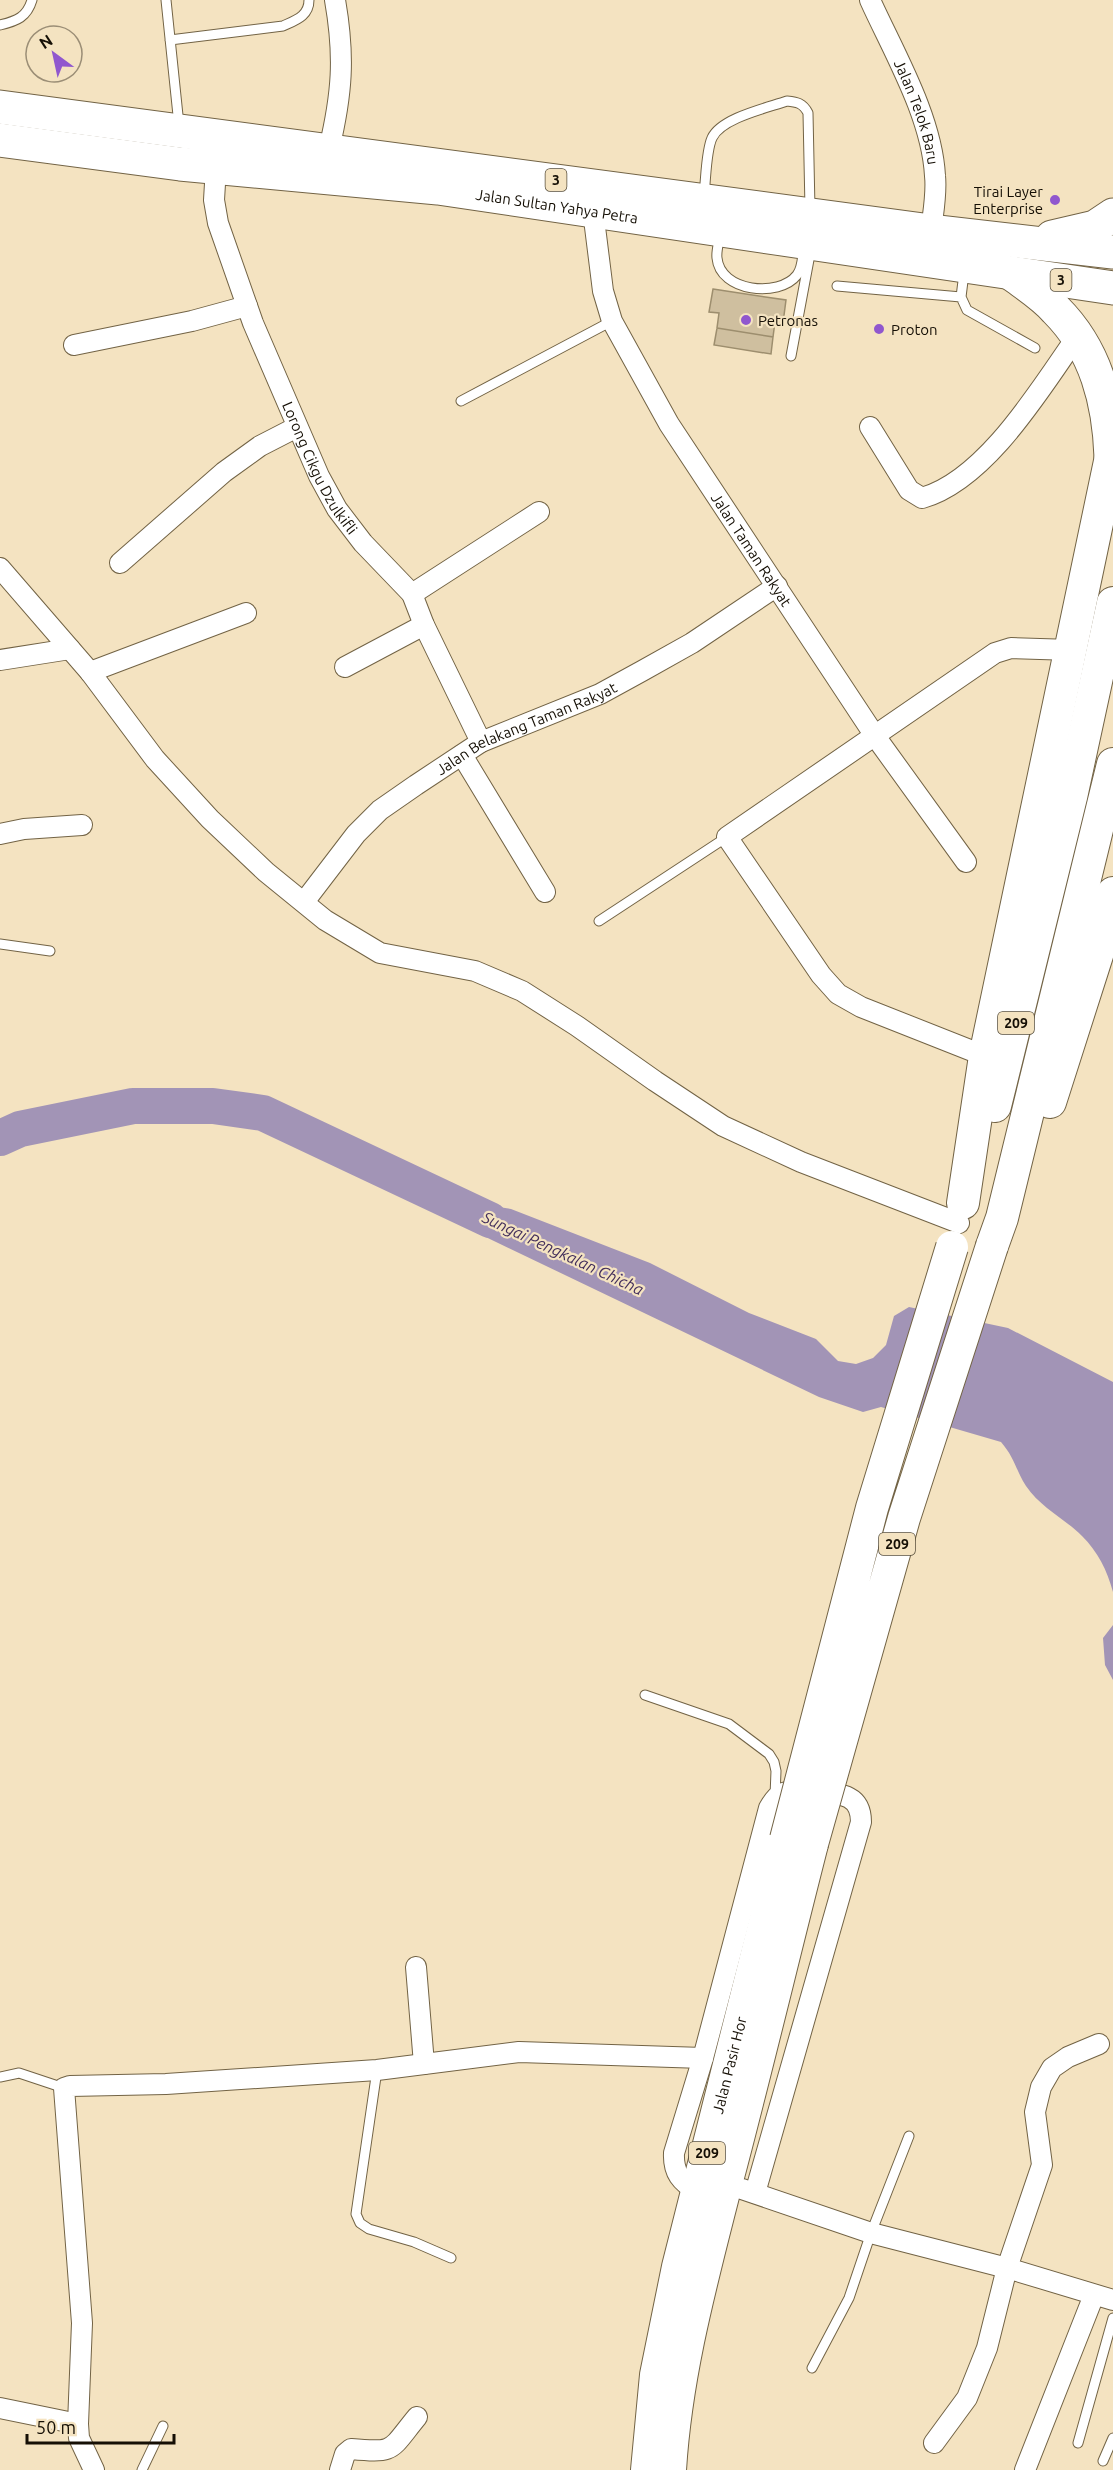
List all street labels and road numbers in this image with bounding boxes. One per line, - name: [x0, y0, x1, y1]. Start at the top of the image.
- street label: Jalan Telok Baru: [891, 57, 942, 166]
- road number: 3: [546, 169, 566, 191]
- street label: Jalan Sultan Yahya Petra: [475, 185, 639, 226]
- road number: 3: [1050, 269, 1072, 291]
- street label: Lorong Cikgu Dzulkifli: [279, 399, 361, 537]
- street label: Jalan Taman Rakyat: [708, 489, 795, 609]
- street label: Jalan Belakang Taman Rakyat: [433, 678, 619, 778]
- road number: 209: [998, 1012, 1034, 1034]
- road number: 209: [879, 1533, 915, 1555]
- street label: Jalan Pasir Hor: [709, 2014, 749, 2115]
- road number: 209: [689, 2142, 725, 2164]

